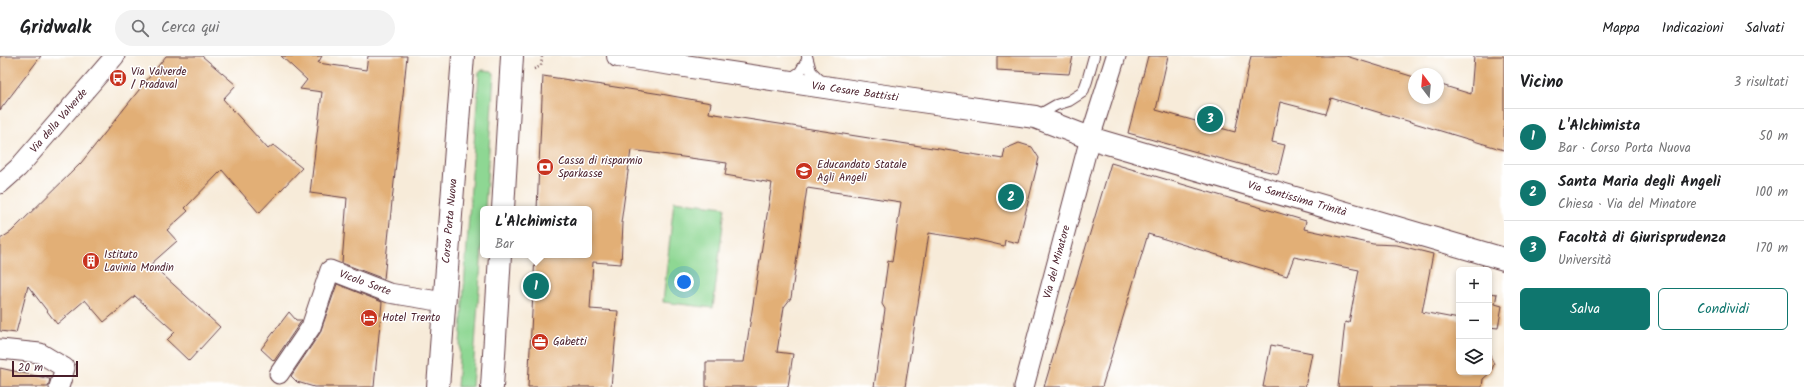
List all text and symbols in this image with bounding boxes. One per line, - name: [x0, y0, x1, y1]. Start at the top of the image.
- search box: [115, 10, 395, 46]
- text: Gridwalk: [20, 13, 91, 43]
- text: Cerca qui: [161, 16, 219, 40]
- icon: search: [129, 17, 151, 39]
- text: Mappa: [1602, 17, 1640, 39]
- text: Indicazioni: [1662, 17, 1723, 39]
- text: Salvati: [1745, 17, 1784, 39]
- place label: Via Valverde / Pradaval: [131, 63, 186, 94]
- bus stop icon: Via Valverde / Pradaval: [108, 68, 128, 88]
- north arrow: [1408, 68, 1444, 104]
- text: Vicino: [1520, 69, 1563, 96]
- text: 3 risultati: [1734, 72, 1788, 93]
- street label: Via Cesare Battisti: [811, 77, 900, 107]
- street label: Via della Valverde: [26, 85, 92, 157]
- pin: 3: [1197, 104, 1223, 134]
- text: L'Alchimista: [1558, 114, 1640, 138]
- text: 1: [1531, 126, 1535, 147]
- text: 50 m: [1759, 126, 1788, 147]
- text: Bar · Corso Porta Nuova: [1558, 138, 1691, 159]
- place label: Cassa di risparmio Sparkasse: [558, 152, 643, 183]
- place label: Educandato Statale Agli Angeli: [817, 156, 907, 187]
- bank icon: Cassa di risparmio Sparkasse: [535, 157, 555, 177]
- school or university icon: Educandato Statale Agli Angeli: [794, 161, 814, 181]
- text: Santa Maria degli Angeli: [1558, 170, 1721, 194]
- street label: Via Santissima Trinità: [1245, 176, 1349, 222]
- street label: Corso Porta Nuova: [437, 178, 463, 264]
- pin: 2: [998, 182, 1024, 212]
- text: 2: [1529, 182, 1537, 203]
- text: 100 m: [1755, 182, 1788, 203]
- text: Chiesa · Via del Minatore: [1558, 194, 1696, 215]
- popup: [480, 206, 592, 258]
- text: L'Alchimista: [495, 210, 577, 234]
- street label: Via del Minatore: [1039, 223, 1076, 301]
- text: Facoltà di Giurisprudenza: [1558, 226, 1726, 250]
- text: Bar: [495, 234, 514, 255]
- text: 3: [1529, 238, 1537, 259]
- text: 170 m: [1756, 238, 1788, 259]
- place label: Istituto Lavinia Mondin: [104, 246, 174, 277]
- text: Università: [1558, 250, 1611, 271]
- building icon: Istituto Lavinia Mondin: [81, 251, 101, 271]
- street label: Vicolo Sorte: [336, 265, 394, 301]
- map controls: [1456, 267, 1492, 375]
- button: +: [1456, 267, 1492, 303]
- pin: 1: [523, 271, 549, 301]
- your location: [674, 272, 694, 292]
- button: Salva: [1520, 288, 1650, 330]
- button: Condividi: [1658, 288, 1788, 330]
- button: −: [1456, 303, 1492, 339]
- hotel icon: Hotel Trento: [359, 308, 379, 328]
- place label: Hotel Trento: [382, 309, 440, 327]
- office icon: Gabetti: [530, 332, 550, 352]
- place label: Gabetti: [553, 333, 587, 351]
- button: layers: [1456, 339, 1492, 375]
- scale bar: [12, 359, 78, 378]
- text: 20 m: [18, 359, 43, 377]

